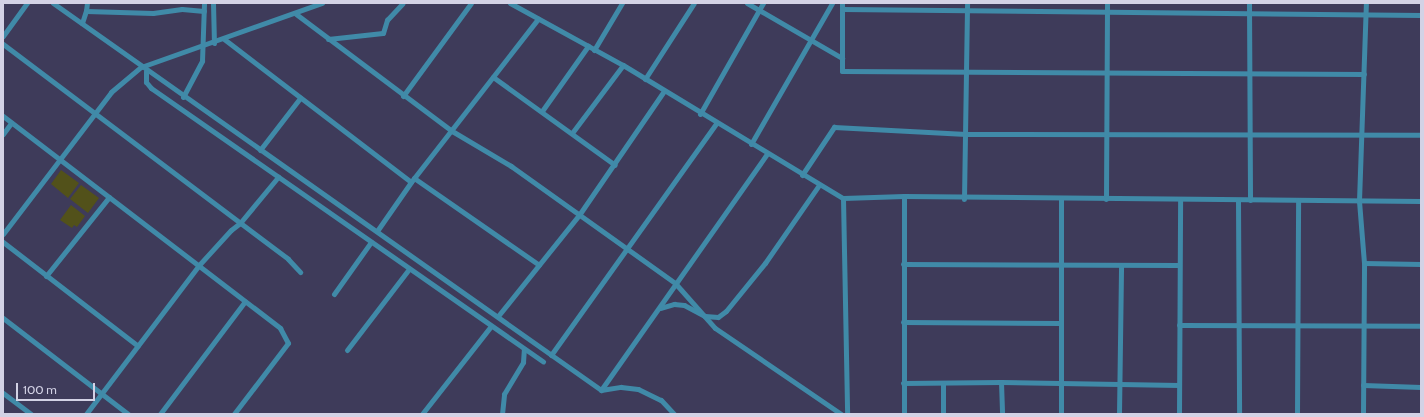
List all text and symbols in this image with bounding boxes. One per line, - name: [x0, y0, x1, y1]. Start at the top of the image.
- scale bar: [18, 375, 97, 401]
- text: 100 m: [23, 382, 57, 397]

